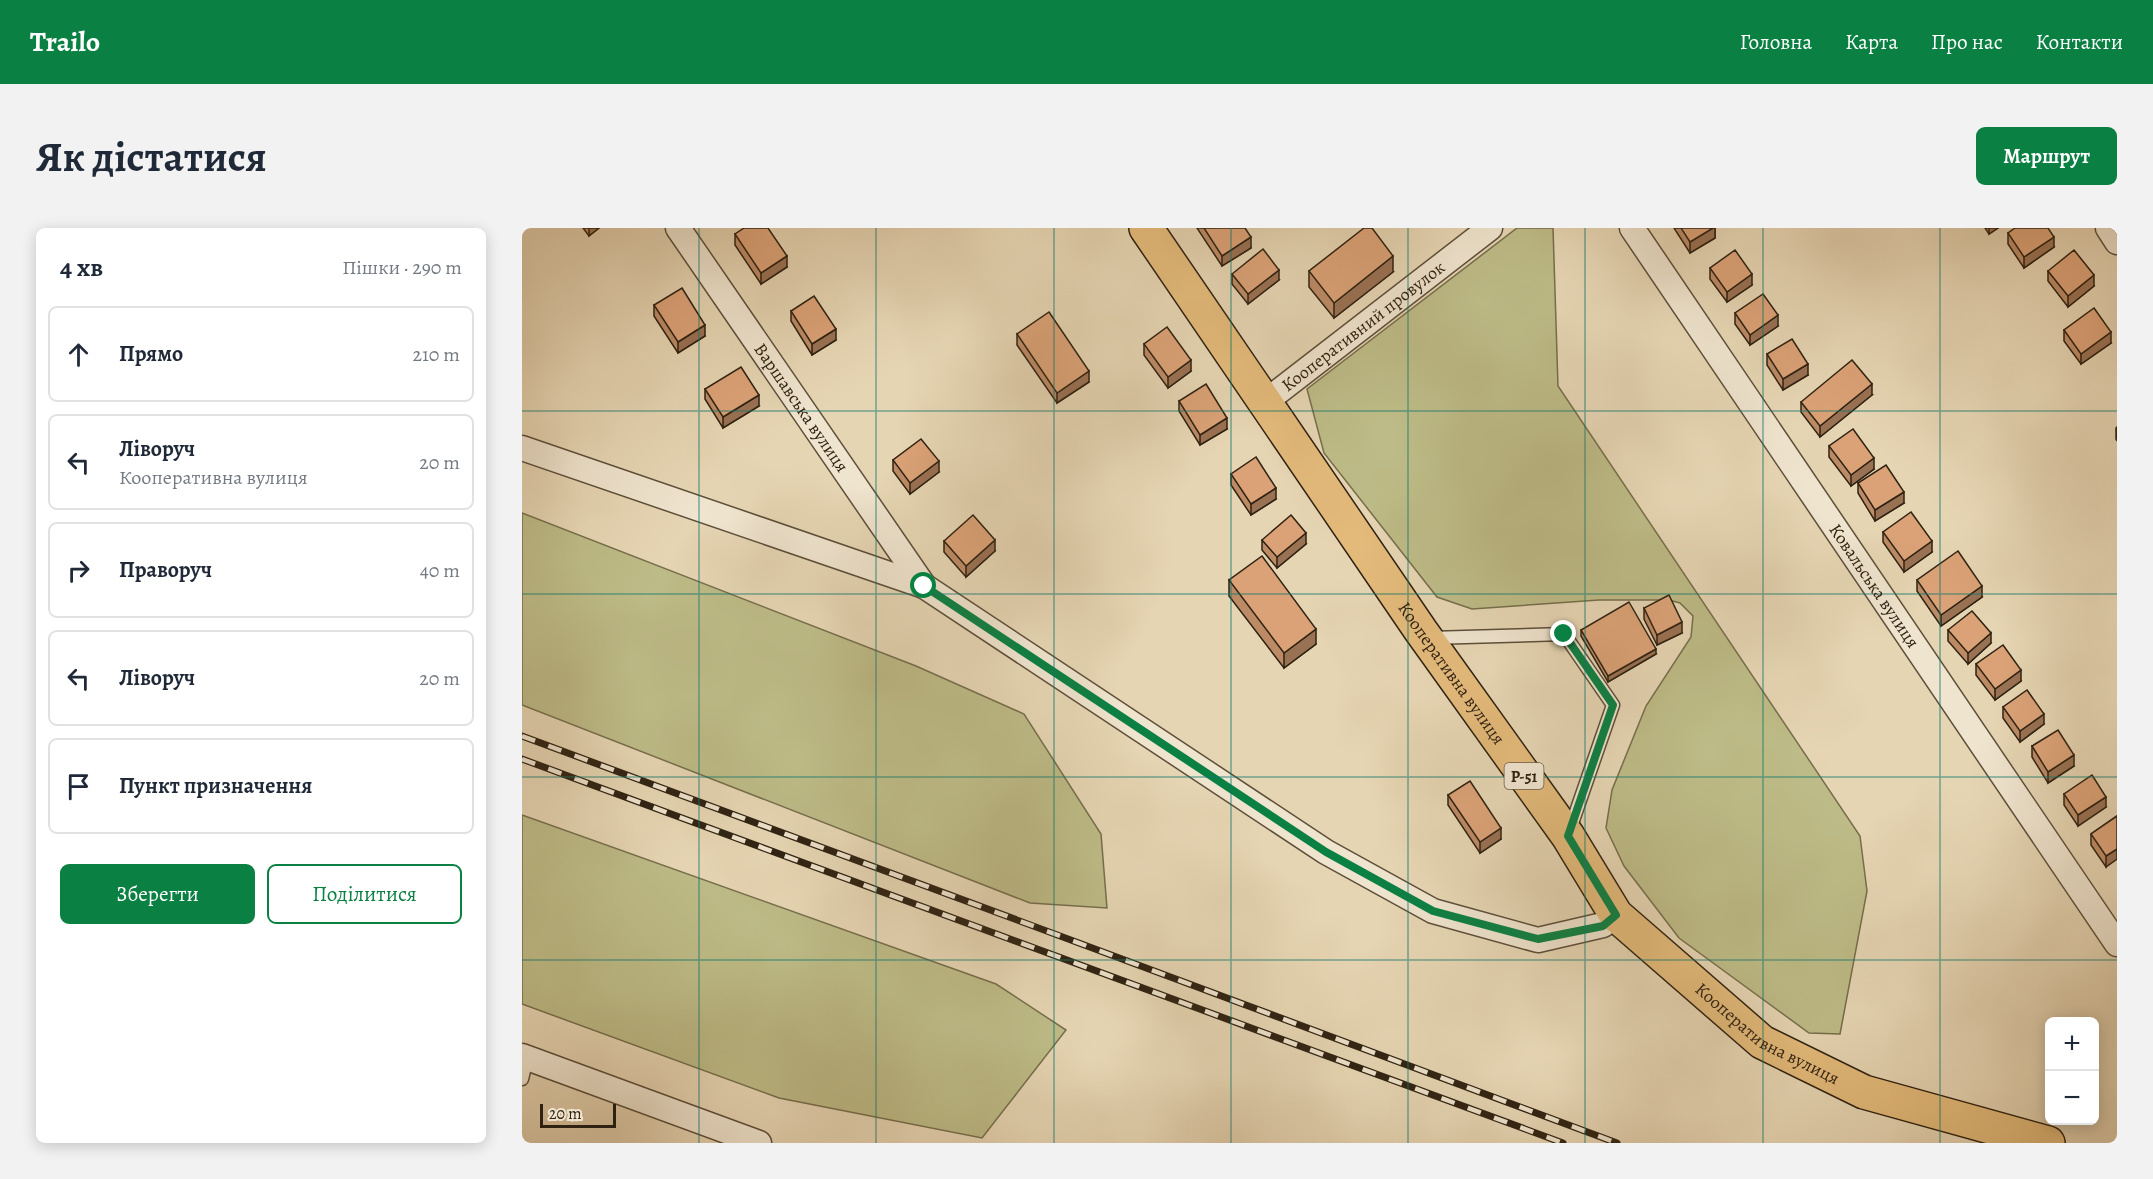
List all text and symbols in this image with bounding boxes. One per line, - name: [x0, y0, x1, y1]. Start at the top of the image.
- text: Trailo: [30, 23, 100, 61]
- text: Головна: [1740, 28, 1812, 56]
- text: Карта: [1845, 28, 1898, 56]
- text: Про нас: [1931, 28, 2003, 56]
- text: Контакти: [2036, 28, 2123, 56]
- button: Маршрут: [1976, 127, 2117, 185]
- text: Як дістатися: [36, 128, 267, 185]
- text: 4 хв: [60, 250, 103, 285]
- text: Пішки · 290 m: [342, 254, 462, 281]
- street label: Кооперативний провулок: [1276, 255, 1450, 397]
- icon: ahead: [62, 338, 95, 371]
- street label: Варшавська вулиця: [749, 338, 854, 477]
- text: Прямо: [119, 339, 183, 369]
- text: 210 m: [412, 341, 460, 368]
- text: Ліворуч: [119, 434, 195, 464]
- icon: left: [62, 446, 95, 479]
- text: 20 m: [419, 449, 460, 476]
- text: Кооперативна вулиця: [119, 464, 308, 491]
- street label: Ковальська вулиця: [1824, 519, 1925, 653]
- icon: right: [62, 554, 95, 587]
- text: Праворуч: [119, 555, 212, 585]
- text: 40 m: [420, 557, 460, 584]
- route start: [910, 572, 936, 598]
- street label: Кооперативна вулиця: [1393, 597, 1511, 749]
- route end: [1550, 620, 1576, 646]
- icon: left: [62, 662, 95, 695]
- text: Ліворуч: [119, 663, 195, 693]
- text: 20 m: [419, 665, 460, 692]
- road number: Р-51: [1504, 763, 1544, 789]
- icon: arrive: [62, 770, 95, 803]
- text: Пункт призначення: [119, 771, 312, 801]
- button: Зберегти: [60, 864, 255, 924]
- button: Поділитися: [267, 864, 462, 924]
- street label: Кооперативна вулиця: [1690, 977, 1843, 1090]
- map controls: [2045, 1017, 2099, 1125]
- button: +: [2045, 1017, 2099, 1071]
- button: −: [2045, 1071, 2099, 1125]
- scale bar: [540, 1101, 616, 1128]
- text: 20 m: [549, 1103, 582, 1125]

